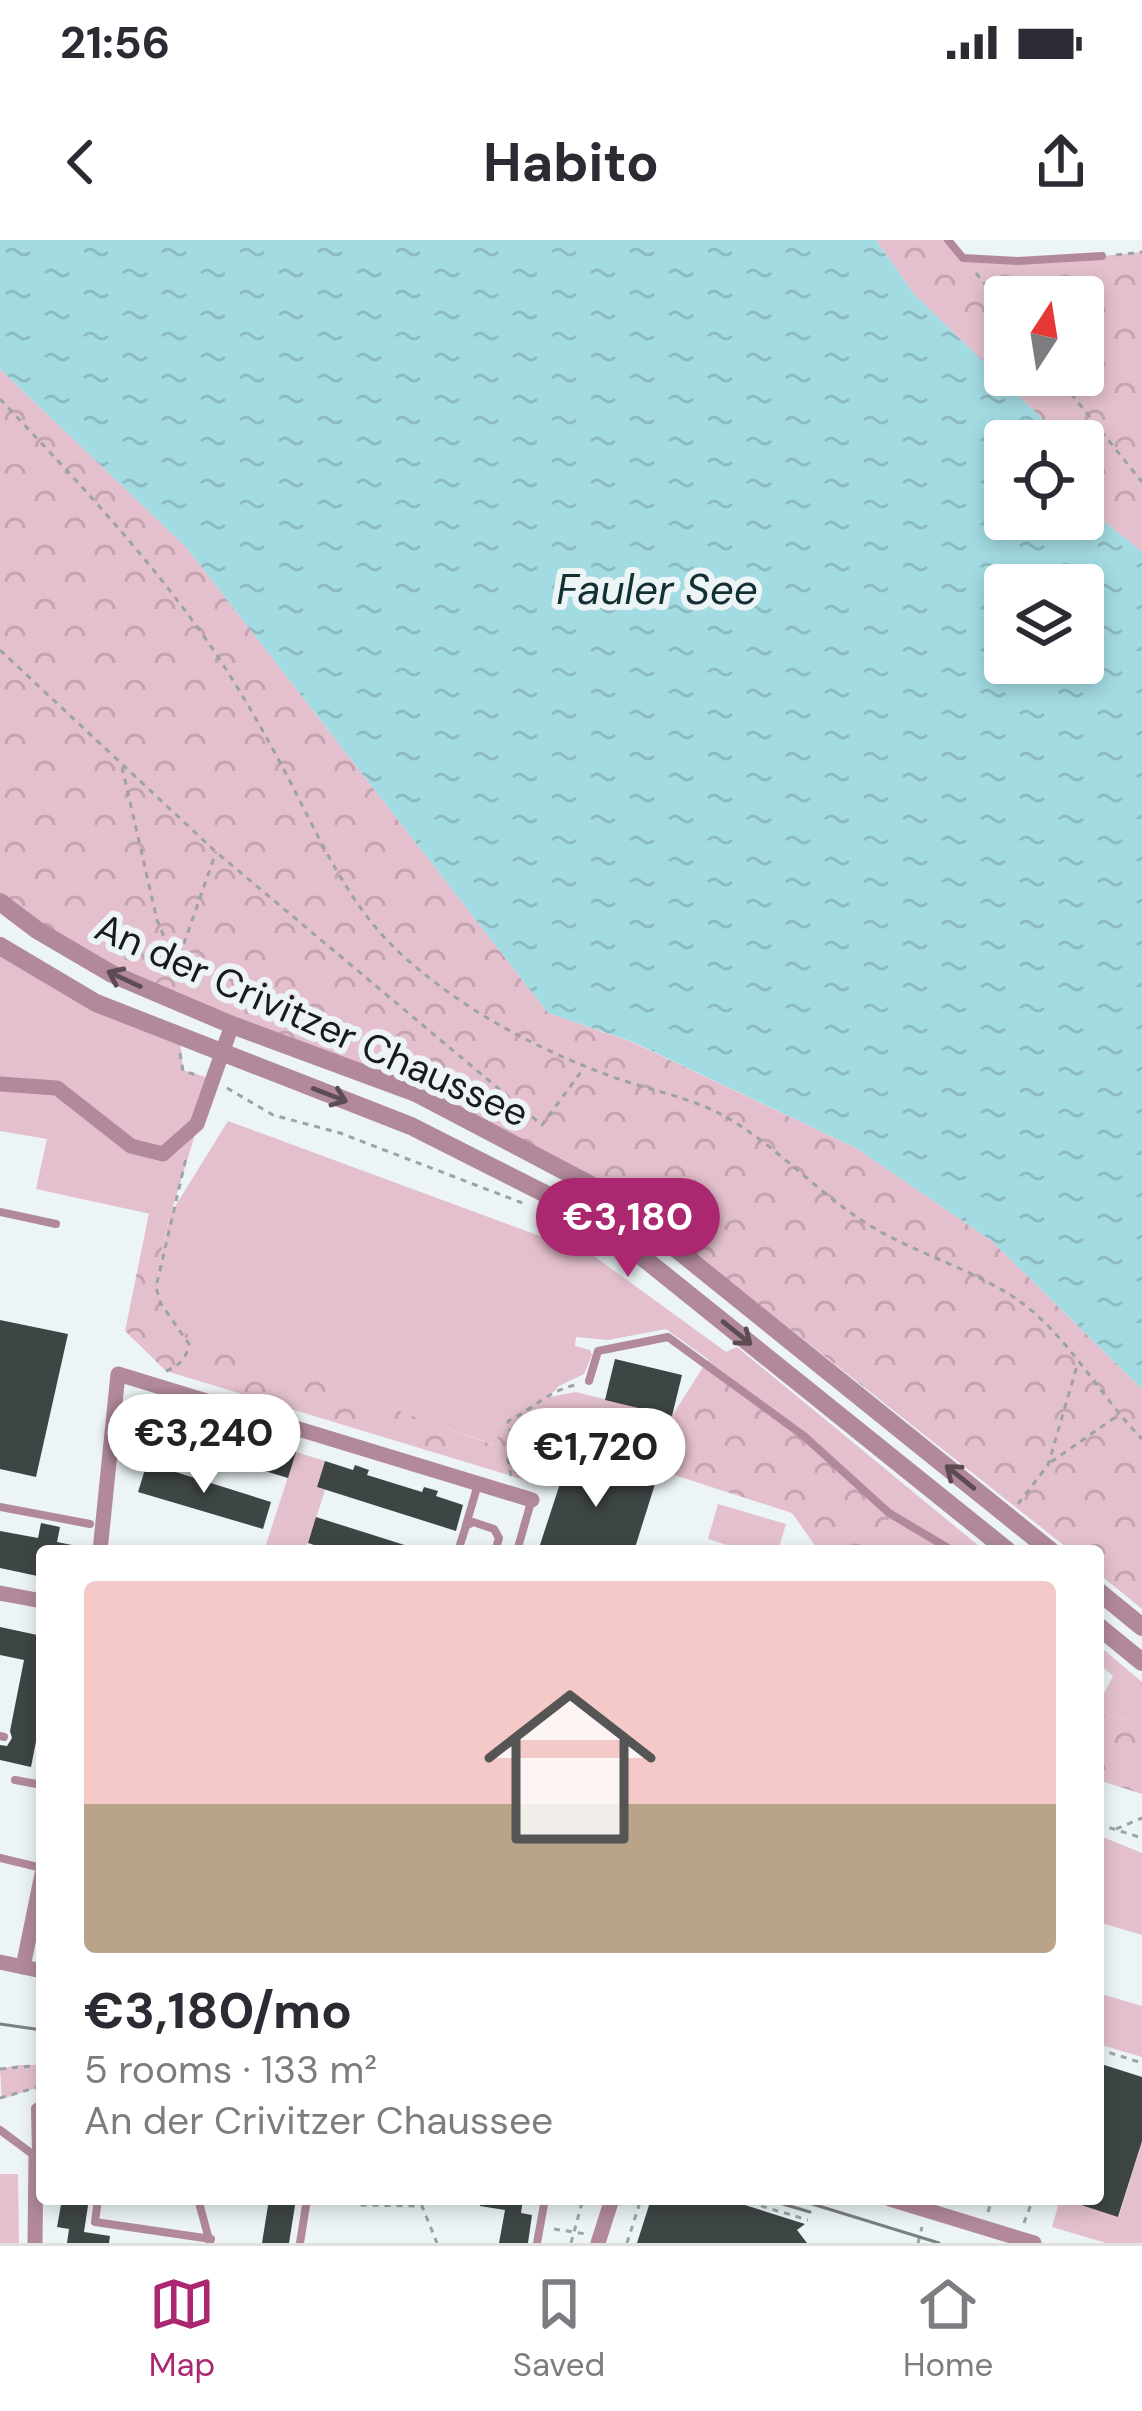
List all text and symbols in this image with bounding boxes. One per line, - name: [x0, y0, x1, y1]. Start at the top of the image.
- text: 21:56: [60, 13, 170, 72]
- text: Habito: [483, 127, 659, 198]
- icon: back: [48, 129, 114, 195]
- icon: share: [1028, 129, 1094, 195]
- north arrow: [984, 276, 1104, 396]
- map controls: [984, 276, 1104, 684]
- button: locate: [984, 420, 1104, 540]
- water label: Fauler See: [556, 562, 758, 617]
- button: layers: [984, 564, 1104, 684]
- street label: An der Crivitzer Chaussee: [87, 901, 537, 1139]
- one-way arrow: [107, 967, 143, 989]
- one-way arrow: [311, 1086, 348, 1108]
- pin: €3,180: [530, 1178, 726, 1280]
- text: €3,180: [563, 1191, 693, 1242]
- one-way arrow: [720, 1319, 752, 1345]
- pin: €3,240: [106, 1394, 302, 1496]
- text: €3,240: [135, 1407, 273, 1458]
- pin: €1,720: [498, 1408, 694, 1510]
- text: €1,720: [534, 1421, 658, 1472]
- one-way arrow: [945, 1464, 977, 1491]
- icon: home: [462, 1659, 678, 1875]
- text: €3,180/mo: [84, 1977, 352, 2044]
- text: 5 rooms · 133 m²: [84, 2044, 377, 2095]
- text: An der Crivitzer Chaussee: [84, 2095, 553, 2146]
- tab: Map: [149, 2271, 215, 2386]
- tab: Saved: [513, 2271, 605, 2386]
- tab: Home: [903, 2271, 993, 2386]

